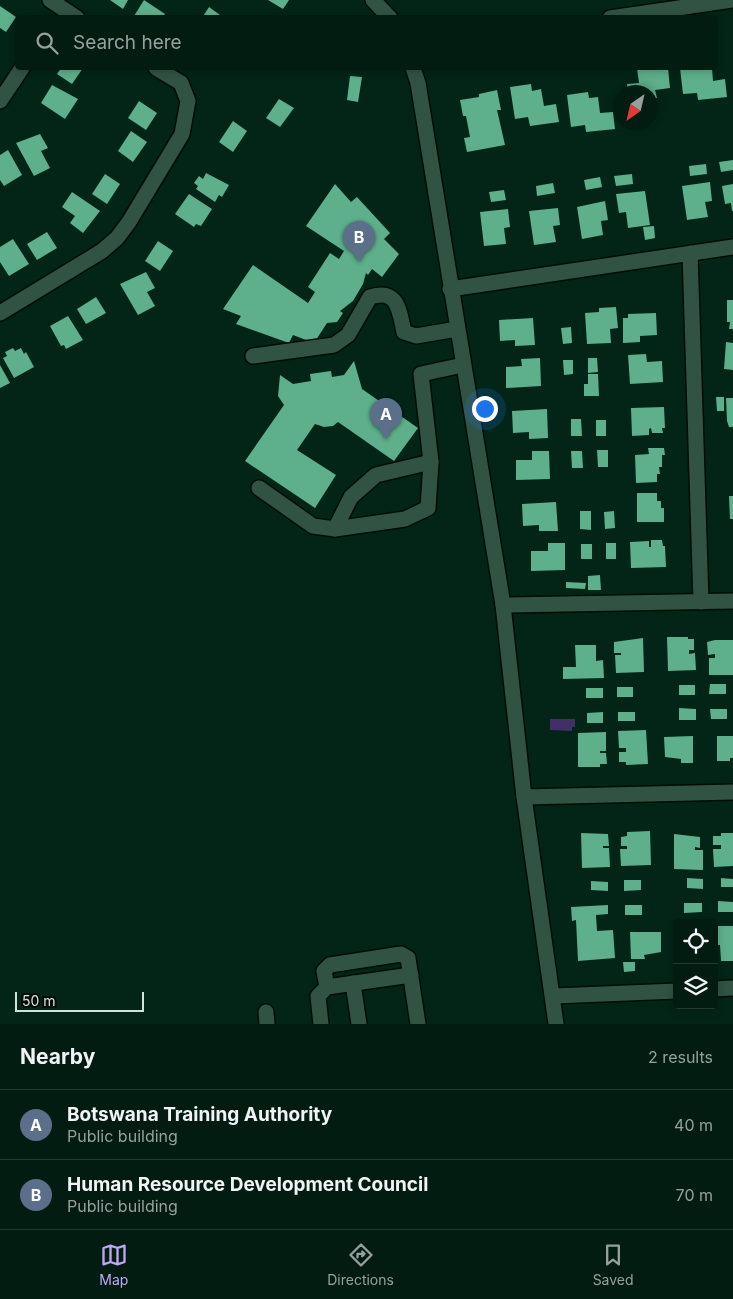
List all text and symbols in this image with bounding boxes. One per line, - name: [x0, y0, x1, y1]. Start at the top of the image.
- search box: [15, 15, 718, 70]
- icon: search: [33, 29, 61, 57]
- text: Search here: [73, 31, 182, 54]
- north arrow: [613, 85, 658, 130]
- pin: B: [343, 221, 375, 262]
- your location: [472, 396, 498, 422]
- pin: A: [370, 398, 402, 439]
- map controls: [673, 919, 718, 1009]
- button: locate: [673, 919, 718, 964]
- button: layers: [673, 964, 718, 1009]
- scale bar: [15, 989, 144, 1012]
- text: 50 m: [22, 992, 56, 1009]
- text: Nearby: [20, 1044, 95, 1069]
- text: 2 results: [648, 1047, 713, 1067]
- text: Botswana Training Authority: [67, 1103, 332, 1126]
- text: A: [30, 1115, 42, 1135]
- text: 40 m: [674, 1115, 713, 1135]
- text: Public building: [67, 1126, 178, 1146]
- text: Human Resource Development Council: [67, 1173, 428, 1196]
- text: B: [31, 1185, 41, 1205]
- text: 70 m: [676, 1185, 713, 1205]
- text: Public building: [67, 1196, 178, 1216]
- tab: Map: [99, 1241, 128, 1288]
- tab: Directions: [327, 1241, 394, 1288]
- tab: Saved: [593, 1241, 634, 1288]

